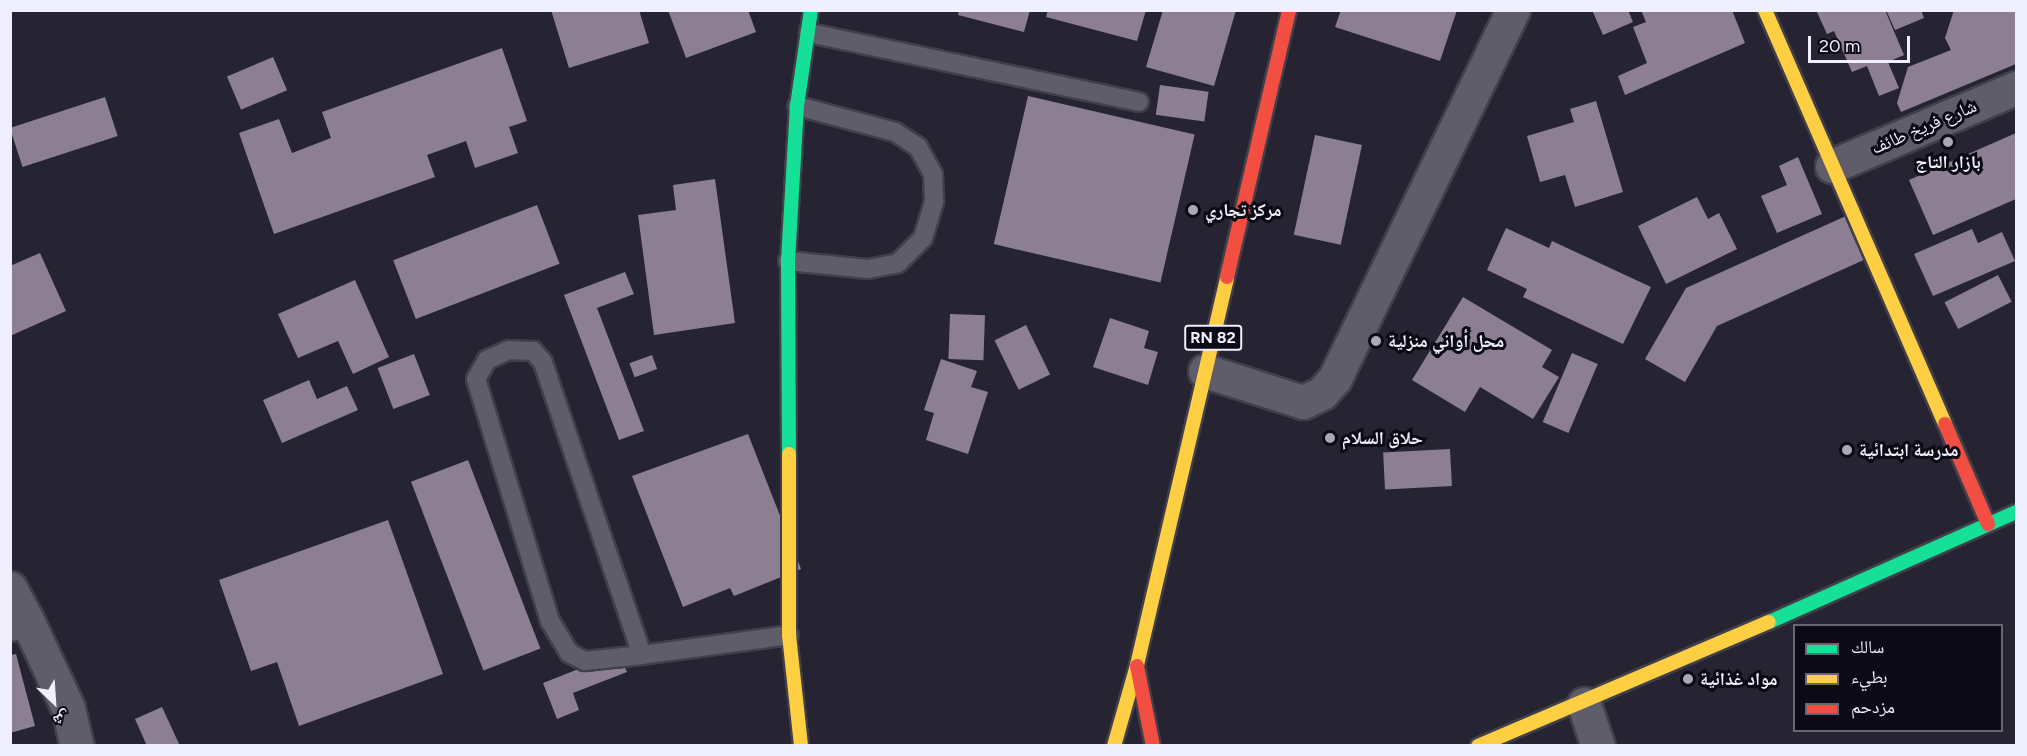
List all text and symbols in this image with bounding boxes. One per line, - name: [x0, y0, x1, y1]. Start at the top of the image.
- scale bar: [1811, 24, 1913, 62]
- text: 20 m: [1819, 35, 1860, 57]
- street label: شارع فريخ طائف: [1868, 95, 1980, 159]
- marker: بازار التاج: [1941, 135, 1955, 149]
- place label: بازار التاج: [1915, 151, 1981, 173]
- place label: مركز تجاري: [1205, 199, 1281, 221]
- marker: مركز تجاري: [1186, 203, 1200, 217]
- road number: RN 82: [1183, 325, 1243, 351]
- place label: محل أواني منزلية: [1388, 330, 1504, 352]
- marker: محل أواني منزلية: [1369, 334, 1383, 348]
- place label: حلاق السلام: [1342, 427, 1423, 449]
- marker: حلاق السلام: [1323, 431, 1337, 445]
- place label: مدرسة ابتدائية: [1859, 439, 1959, 461]
- marker: مدرسة ابتدائية: [1840, 443, 1854, 457]
- legend: [1793, 624, 2003, 732]
- text: سالك: [1851, 636, 1884, 658]
- text: بطيء: [1851, 666, 1888, 688]
- place label: مواد غذائية: [1700, 668, 1777, 690]
- north arrow: [24, 672, 84, 732]
- marker: مواد غذائية: [1681, 672, 1695, 686]
- text: مزدحم: [1851, 696, 1895, 718]
- text: ش: [50, 707, 74, 731]

